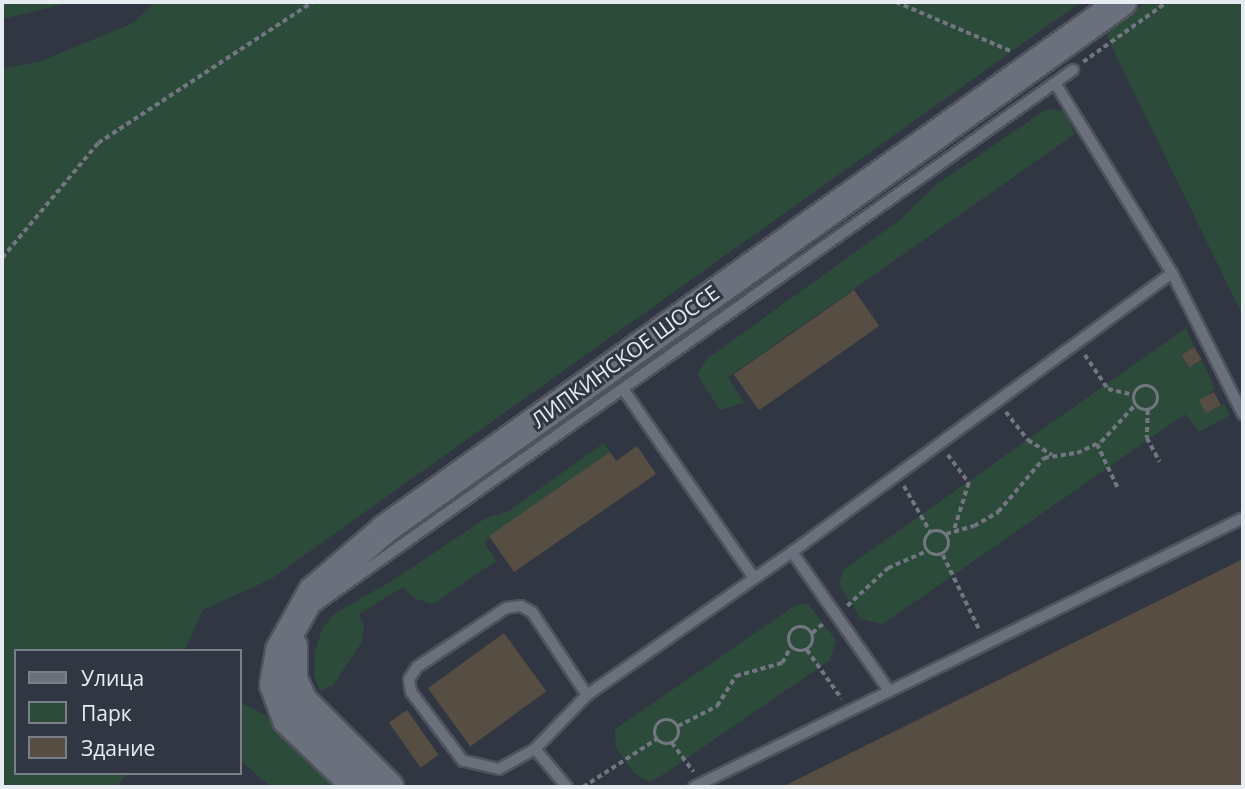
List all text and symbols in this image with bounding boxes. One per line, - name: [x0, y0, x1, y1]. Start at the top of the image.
- street label: ЛИПКИНСКОЕ ШОССЕ: [526, 279, 724, 433]
- legend: [14, 649, 242, 775]
- text: Улица: [81, 664, 144, 692]
- text: Парк: [81, 699, 132, 727]
- text: Здание: [81, 734, 155, 762]

